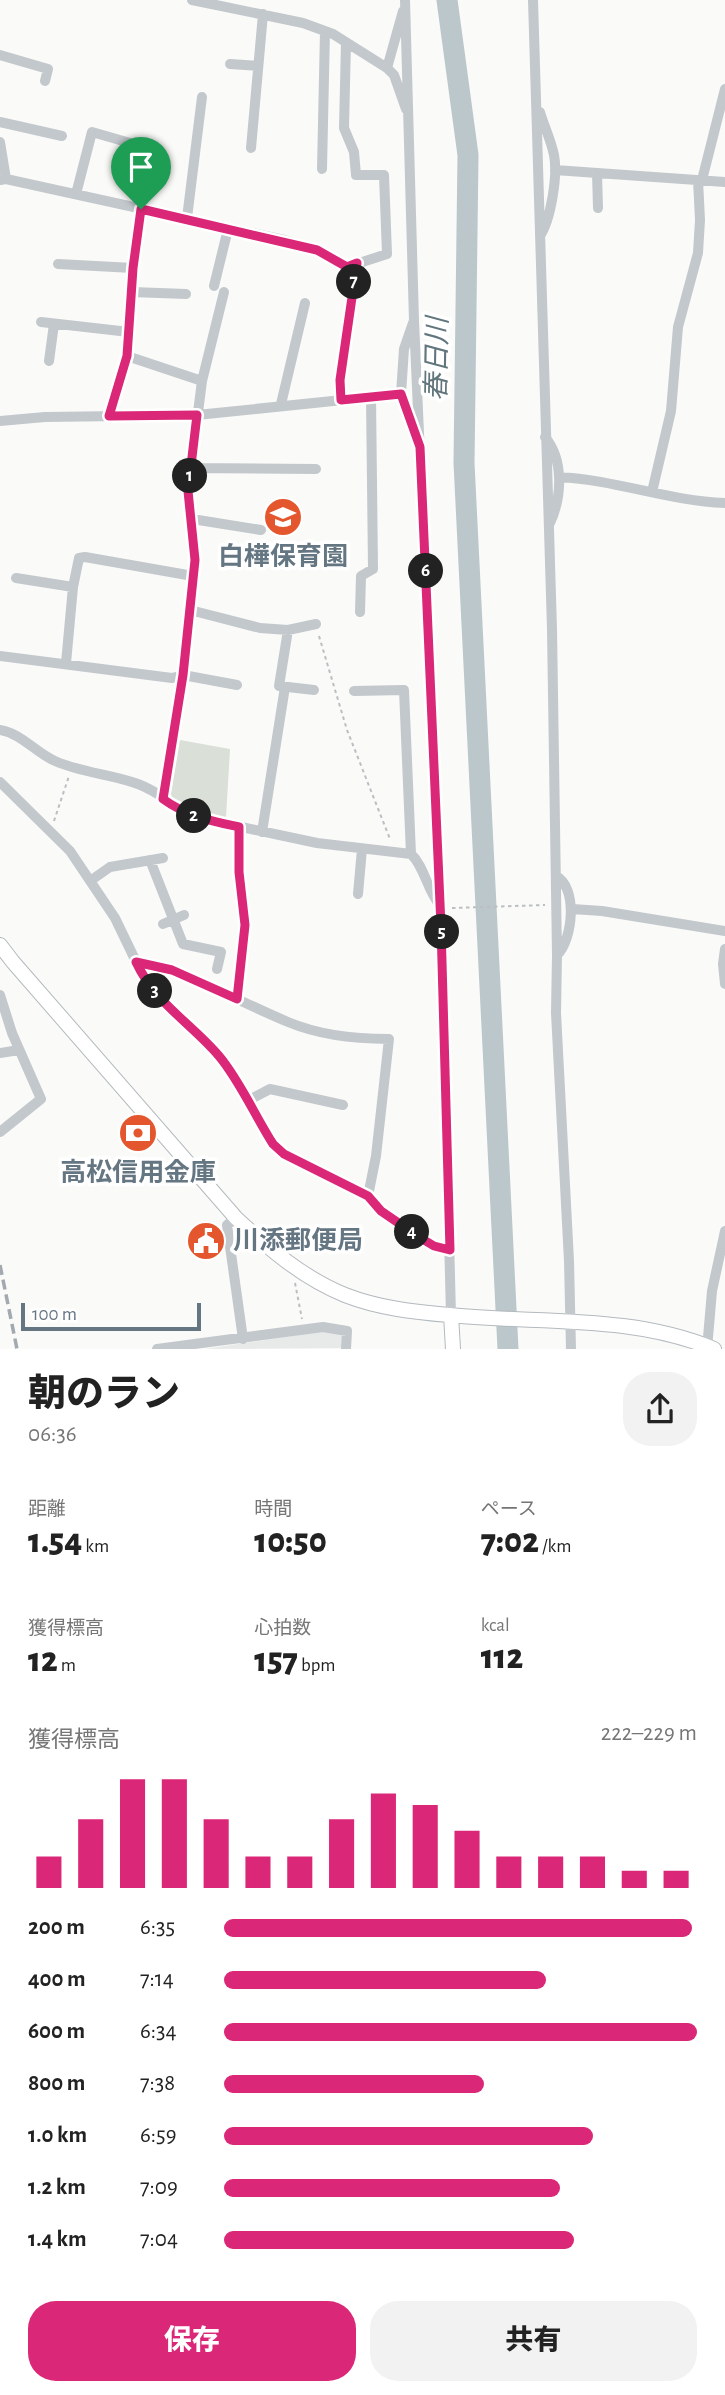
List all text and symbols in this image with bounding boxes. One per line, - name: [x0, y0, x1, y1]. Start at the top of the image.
- pin: [111, 137, 171, 209]
- icon: arrive: [122, 148, 160, 186]
- pin: 7: [336, 264, 372, 300]
- text: 7: [349, 272, 358, 291]
- water label: 春日川: [421, 314, 453, 401]
- pin: 1: [172, 458, 208, 494]
- text: 1: [186, 466, 193, 485]
- school or university icon: 白樺保育園: [262, 496, 304, 538]
- place label: 白樺保育園: [218, 542, 348, 570]
- pin: 6: [408, 554, 444, 588]
- text: 6: [421, 561, 430, 580]
- pin: 2: [176, 798, 212, 834]
- text: 2: [189, 806, 198, 825]
- pin: 5: [424, 914, 460, 950]
- text: 5: [437, 922, 446, 941]
- pin: 3: [138, 974, 172, 1009]
- text: 3: [150, 981, 159, 1000]
- bank icon: 高松信用金庫: [117, 1112, 159, 1154]
- place label: 高松信用金庫: [60, 1158, 216, 1186]
- pin: 4: [394, 1214, 430, 1250]
- public building icon: 川添郵便局: [185, 1220, 227, 1262]
- text: 4: [407, 1222, 416, 1241]
- place label: 川添郵便局: [233, 1227, 363, 1254]
- scale bar: [21, 1300, 201, 1331]
- text: 100 m: [32, 1305, 77, 1324]
- button: share: [623, 1372, 697, 1446]
- text: 朝のラン: [28, 1376, 180, 1414]
- text: 06:36: [28, 1423, 77, 1446]
- text: 距離: [28, 1500, 66, 1519]
- text: 時間: [254, 1500, 292, 1519]
- text: ペース: [481, 1500, 537, 1519]
- text: 1.54: [28, 1524, 82, 1559]
- text: 10:50: [254, 1524, 327, 1559]
- text: 7:02: [481, 1524, 539, 1559]
- text: km: [82, 1537, 109, 1556]
- text: /km: [539, 1537, 571, 1556]
- text: kcal: [481, 1616, 510, 1635]
- text: 獲得標高: [28, 1619, 104, 1638]
- text: 心拍数: [254, 1619, 311, 1638]
- text: 112: [481, 1640, 523, 1675]
- text: 12: [28, 1643, 58, 1678]
- text: 157: [254, 1643, 298, 1678]
- text: m: [58, 1656, 76, 1675]
- text: bpm: [298, 1656, 336, 1675]
- text: 222–229 m: [601, 1722, 697, 1745]
- text: 獲得標高: [28, 1729, 120, 1752]
- text: 200 m: [28, 1916, 85, 1939]
- text: 6:35: [140, 1916, 175, 1939]
- text: 400 m: [28, 1968, 86, 1991]
- text: 7:14: [140, 1968, 174, 1991]
- text: 600 m: [28, 2020, 85, 2043]
- text: 6:34: [140, 2020, 177, 2043]
- text: 800 m: [28, 2072, 85, 2095]
- text: 7:38: [140, 2072, 175, 2095]
- text: 1.0 km: [28, 2124, 87, 2147]
- text: 6:59: [140, 2124, 177, 2147]
- text: 1.2 km: [28, 2176, 86, 2199]
- text: 7:09: [140, 2176, 178, 2199]
- text: 1.4 km: [28, 2228, 87, 2251]
- text: 7:04: [140, 2228, 178, 2251]
- button: 保存: [28, 2301, 356, 2381]
- button: 共有: [370, 2301, 697, 2381]

